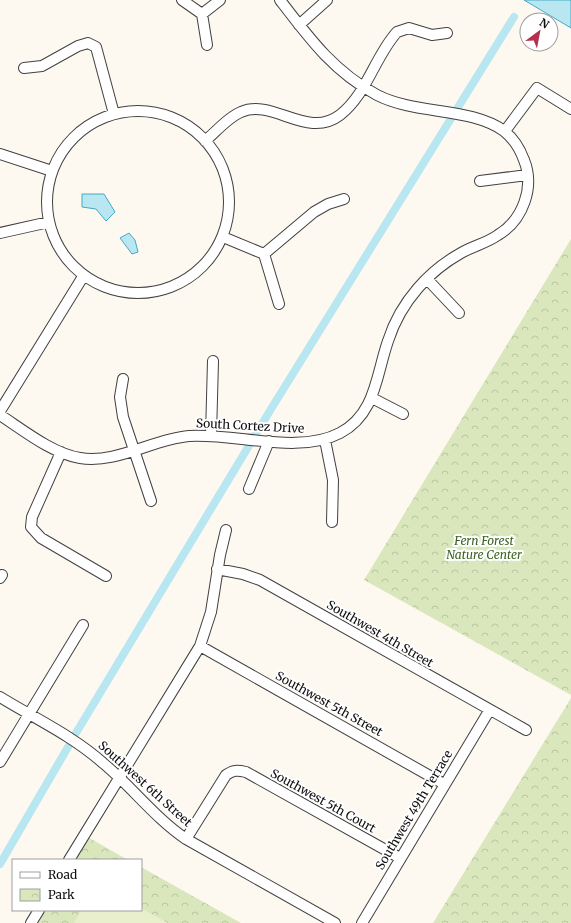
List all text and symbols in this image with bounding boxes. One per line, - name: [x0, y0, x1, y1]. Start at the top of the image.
- north arrow: [519, 12, 559, 52]
- text: N: [537, 15, 552, 32]
- street label: South Cortez Drive: [196, 415, 305, 436]
- park label: Fern Forest Nature Center: [446, 533, 523, 562]
- street label: Southwest 4th Street: [324, 597, 437, 670]
- street label: Southwest 5th Street: [273, 668, 386, 739]
- street label: Southwest 6th Street: [95, 738, 195, 830]
- street label: Southwest 49th Terrace: [372, 747, 455, 872]
- street label: Southwest 5th Court: [268, 765, 379, 836]
- legend: [12, 859, 142, 911]
- text: Road: [48, 867, 77, 882]
- text: Park: [48, 887, 75, 902]

